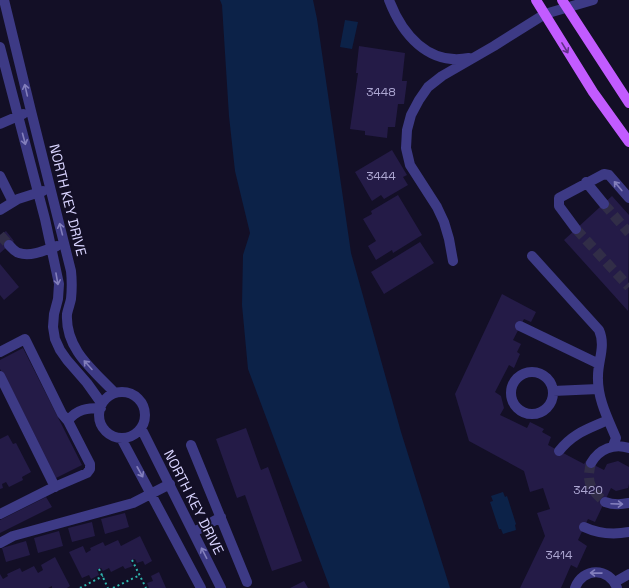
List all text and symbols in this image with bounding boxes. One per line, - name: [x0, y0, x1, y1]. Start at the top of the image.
- one-way arrow: [561, 42, 569, 53]
- one-way arrow: [21, 83, 29, 96]
- house number: 3448: [366, 84, 396, 100]
- one-way arrow: [21, 132, 28, 145]
- street label: NORTH KEY DRIVE: [45, 142, 91, 258]
- house number: 3444: [366, 168, 396, 184]
- one-way arrow: [614, 180, 623, 191]
- one-way arrow: [56, 223, 64, 236]
- one-way arrow: [54, 272, 62, 285]
- one-way arrow: [83, 360, 93, 370]
- street label: NORTH KEY DRIVE: [160, 447, 228, 557]
- one-way arrow: [136, 466, 144, 478]
- house number: 3420: [573, 482, 603, 498]
- one-way arrow: [610, 500, 623, 508]
- one-way arrow: [200, 547, 207, 559]
- house number: 3414: [546, 547, 573, 563]
- one-way arrow: [590, 569, 603, 577]

